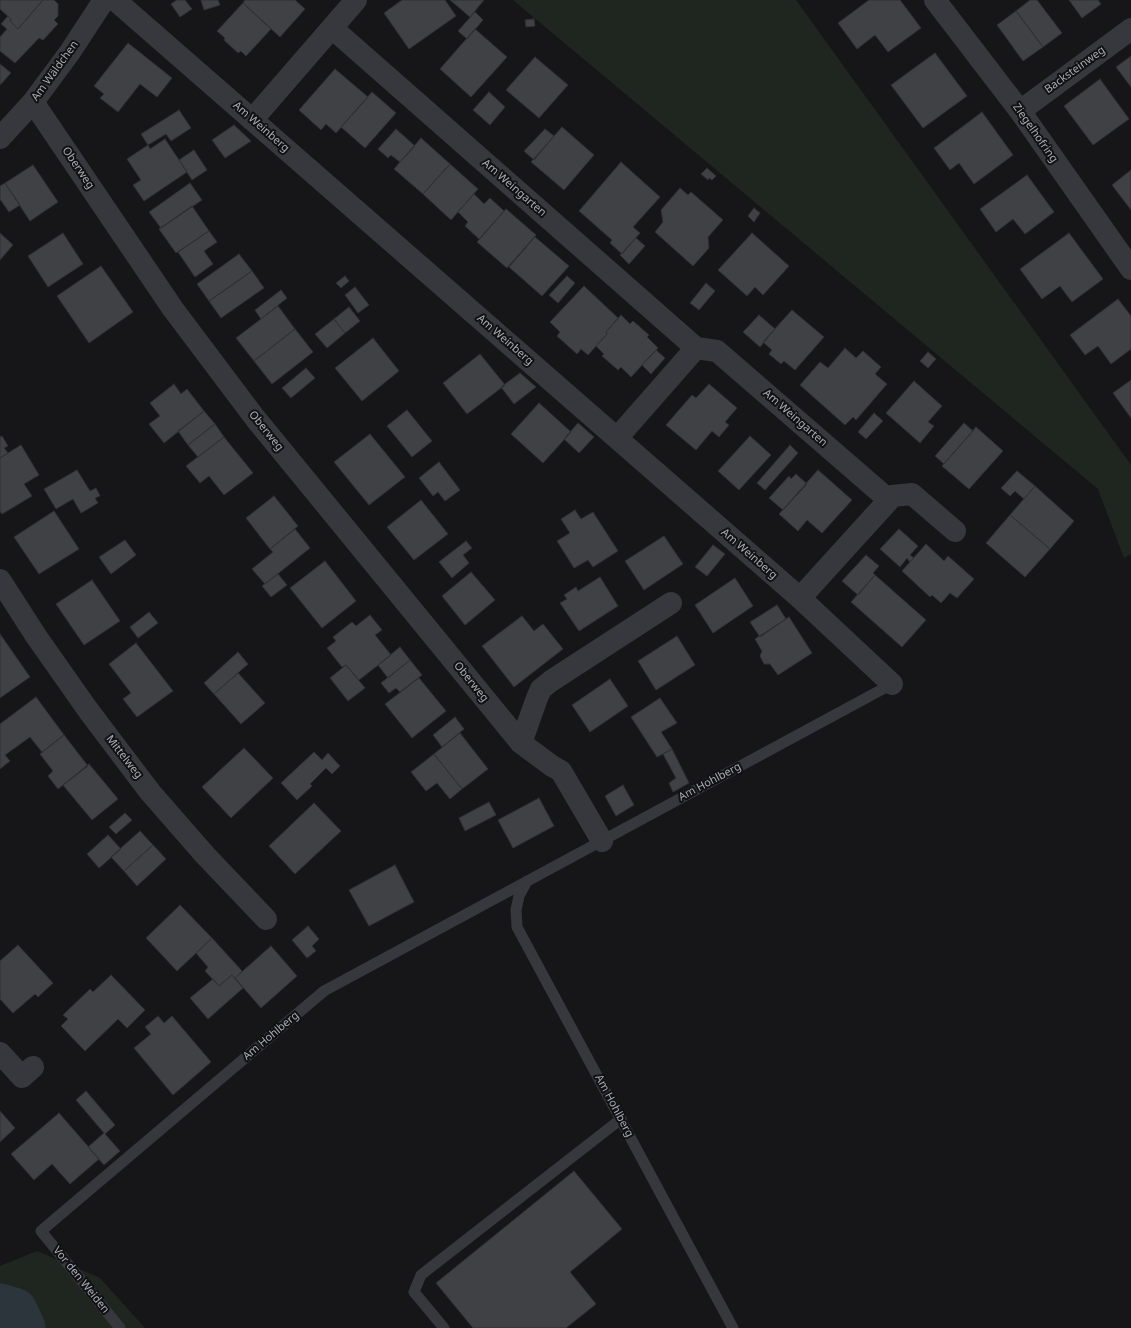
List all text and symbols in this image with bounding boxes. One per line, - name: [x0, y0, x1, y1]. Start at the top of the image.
- street label: Am Wäldchen: [29, 38, 81, 104]
- street label: Backsteinweg: [1042, 44, 1108, 96]
- street label: Am Weinberg: [230, 99, 292, 155]
- street label: Ziegelhofring: [1010, 101, 1060, 165]
- street label: Oberweg: [59, 145, 97, 191]
- street label: Am Weingarten: [479, 157, 549, 219]
- street label: Am Weinberg: [474, 312, 536, 368]
- street label: Am Weingarten: [760, 387, 830, 449]
- street label: Oberweg: [246, 408, 286, 454]
- street label: Am Weinberg: [718, 526, 780, 582]
- street label: Oberweg: [451, 659, 491, 705]
- street label: Mittelweg: [103, 733, 145, 781]
- street label: Am Hohlberg: [677, 760, 743, 804]
- street label: Am Hohlberg: [240, 1009, 302, 1063]
- street label: Am Hohlberg: [592, 1073, 636, 1139]
- street label: Vor den Weiden: [50, 1244, 112, 1316]

